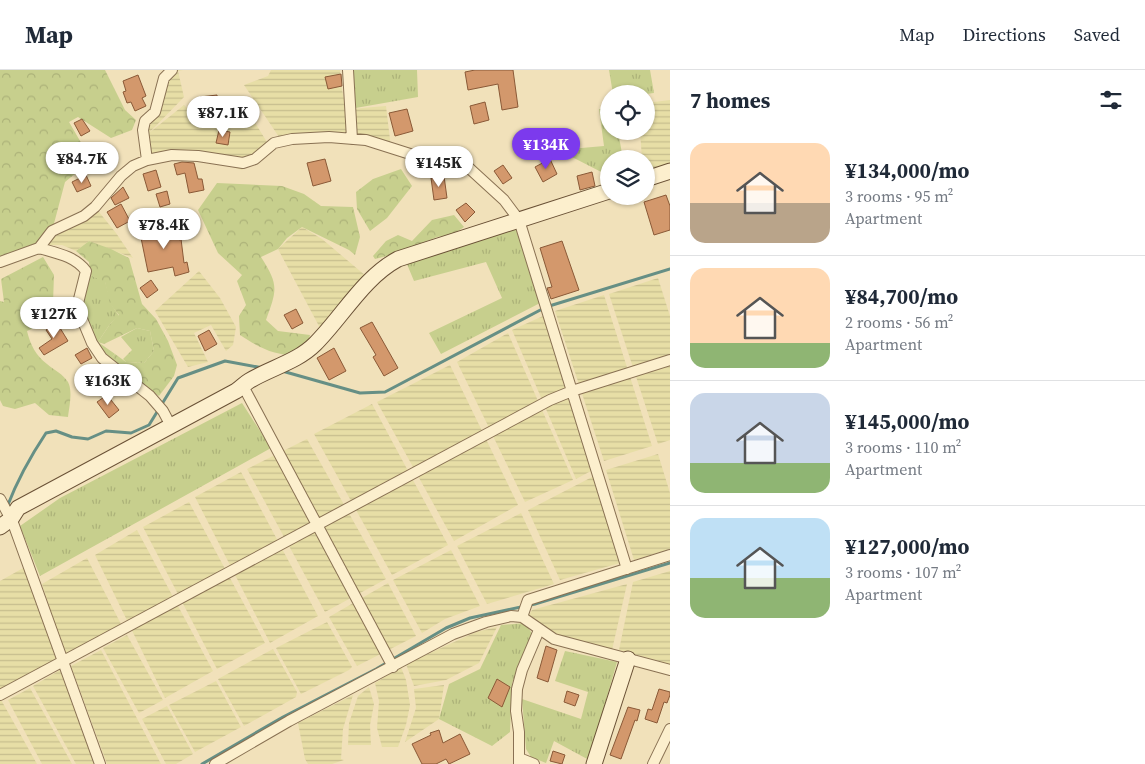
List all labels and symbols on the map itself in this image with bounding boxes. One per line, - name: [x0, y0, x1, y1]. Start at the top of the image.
- pin: ¥87.1K: [182, 96, 264, 138]
- pin: ¥134K: [511, 128, 581, 170]
- pin: ¥84.7K: [41, 142, 123, 184]
- pin: ¥145K: [404, 146, 474, 188]
- pin: ¥78.4K: [123, 208, 205, 250]
- pin: ¥127K: [19, 296, 89, 339]
- pin: ¥163K: [73, 364, 143, 406]

